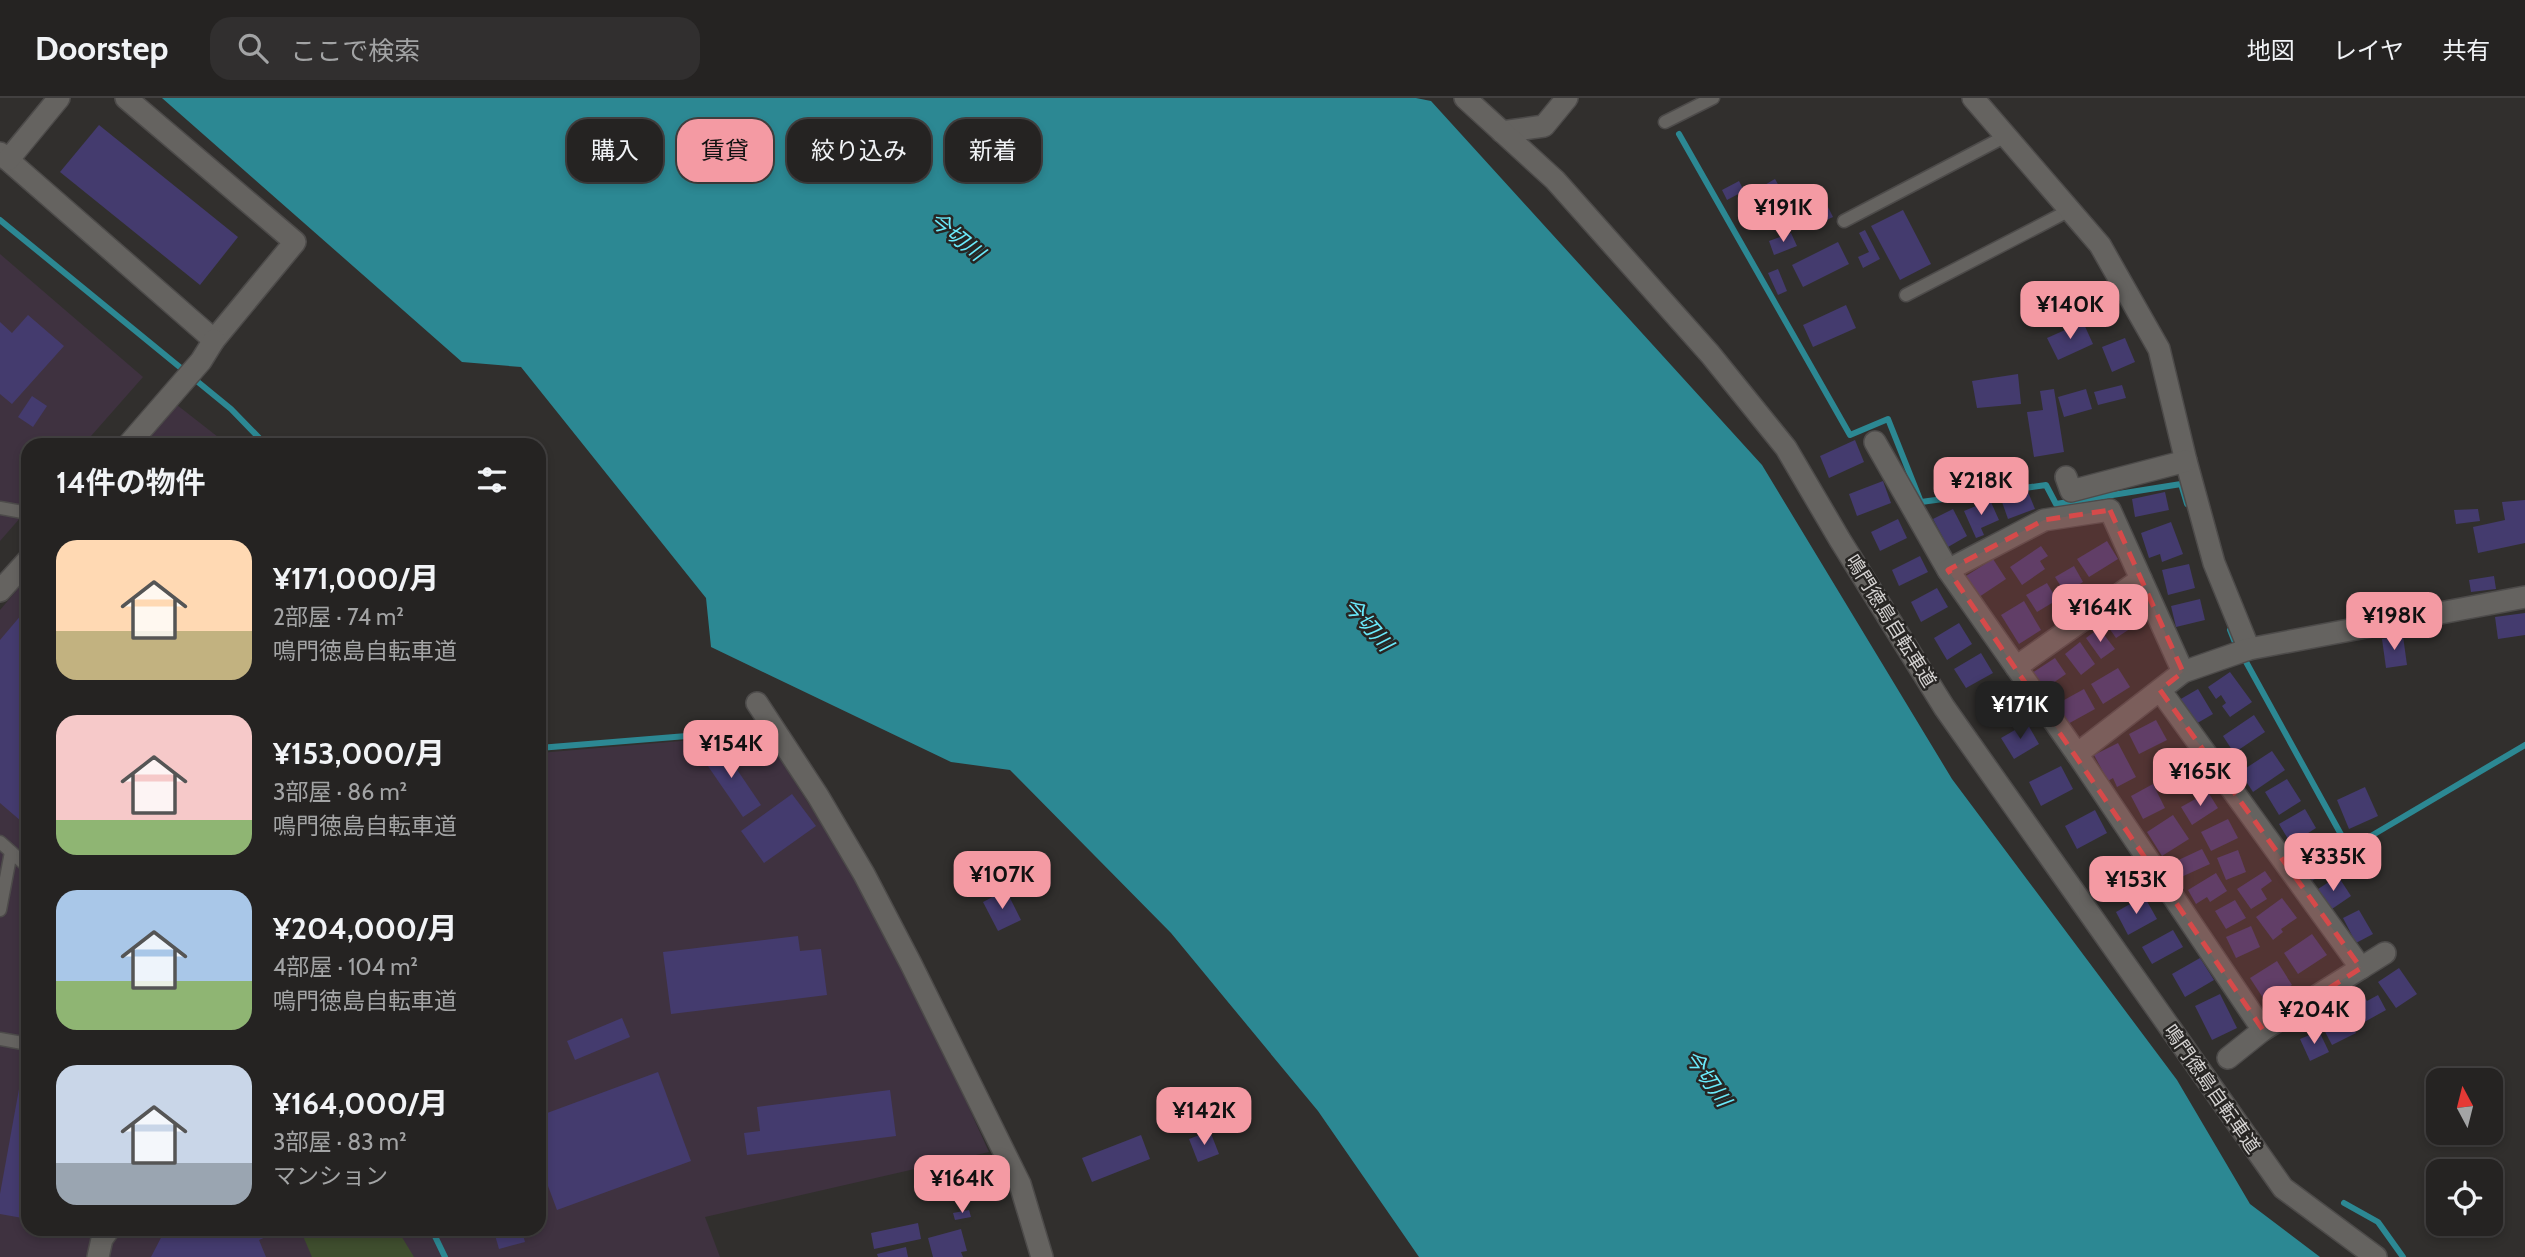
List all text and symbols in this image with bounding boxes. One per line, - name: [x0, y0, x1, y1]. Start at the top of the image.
- search box: [210, 17, 700, 80]
- text: Doorstep: [35, 28, 168, 68]
- icon: search: [234, 29, 272, 67]
- text: ここで検索: [290, 35, 420, 67]
- text: 地図: [2247, 36, 2295, 65]
- text: レイヤ: [2333, 36, 2404, 65]
- text: 共有: [2442, 36, 2490, 65]
- chip: 購入: [567, 119, 663, 182]
- chip: 賃貸: [677, 119, 773, 182]
- chip: 絞り込み: [787, 119, 931, 182]
- chip: 新着: [945, 119, 1041, 182]
- pin: ¥191K: [1734, 184, 1832, 244]
- text: ¥191K: [1754, 193, 1812, 221]
- water label: 今切川: [925, 206, 991, 267]
- pin: ¥140K: [2021, 282, 2119, 341]
- text: ¥140K: [2036, 290, 2104, 318]
- pin: ¥218K: [1932, 458, 2030, 517]
- icon: filters: [473, 461, 511, 499]
- text: 14件の物件: [56, 464, 206, 501]
- text: ¥218K: [1950, 466, 2012, 494]
- street label: 鳴門徳島自転車道: [1841, 550, 1941, 692]
- text: ¥171,000/月: [273, 560, 439, 597]
- icon: home: [112, 568, 196, 652]
- pin: ¥164K: [2051, 584, 2149, 644]
- water label: 今切川: [1338, 592, 1399, 657]
- pin: ¥198K: [2345, 592, 2443, 652]
- text: ¥164K: [2068, 593, 2132, 621]
- text: ¥198K: [2362, 601, 2426, 629]
- text: 2部屋 · 74 m²: [273, 603, 404, 631]
- text: 鳴門徳島自転車道: [273, 637, 457, 665]
- pin: ¥171K: [1971, 682, 2069, 741]
- text: ¥171K: [1991, 690, 2049, 718]
- pin: ¥154K: [682, 720, 780, 780]
- text: ¥154K: [699, 729, 763, 757]
- text: ¥153,000/月: [273, 735, 445, 772]
- icon: home: [112, 743, 196, 827]
- pin: ¥165K: [2151, 748, 2249, 808]
- text: ¥165K: [2169, 757, 2231, 785]
- text: 3部屋 · 86 m²: [273, 778, 407, 806]
- text: 鳴門徳島自転車道: [273, 812, 457, 840]
- pin: ¥335K: [2284, 834, 2382, 893]
- text: ¥335K: [2300, 842, 2366, 870]
- pin: ¥107K: [953, 852, 1051, 911]
- pin: ¥153K: [2087, 856, 2185, 916]
- text: ¥107K: [970, 860, 1034, 888]
- text: ¥153K: [2105, 865, 2167, 893]
- text: ¥204,000/月: [273, 910, 457, 947]
- icon: home: [112, 918, 196, 1002]
- text: 4部屋 · 104 m²: [273, 953, 418, 981]
- pin: ¥204K: [2265, 986, 2363, 1046]
- text: 鳴門徳島自転車道: [273, 987, 457, 1015]
- text: ¥204K: [2278, 995, 2350, 1023]
- street label: 鳴門徳島自転車道: [2159, 1020, 2265, 1158]
- water label: 今切川: [1680, 1045, 1737, 1113]
- north arrow: [2426, 1068, 2502, 1144]
- map controls: [2426, 1068, 2503, 1236]
- text: ¥164,000/月: [273, 1085, 448, 1122]
- pin: ¥142K: [1155, 1088, 1253, 1147]
- icon: home: [112, 1093, 196, 1177]
- text: ¥142K: [1172, 1096, 1236, 1124]
- text: 3部屋 · 83 m²: [273, 1128, 407, 1156]
- pin: ¥164K: [913, 1156, 1011, 1215]
- button: locate: [2426, 1159, 2503, 1236]
- text: マンション: [273, 1162, 388, 1190]
- text: ¥164K: [930, 1164, 994, 1192]

